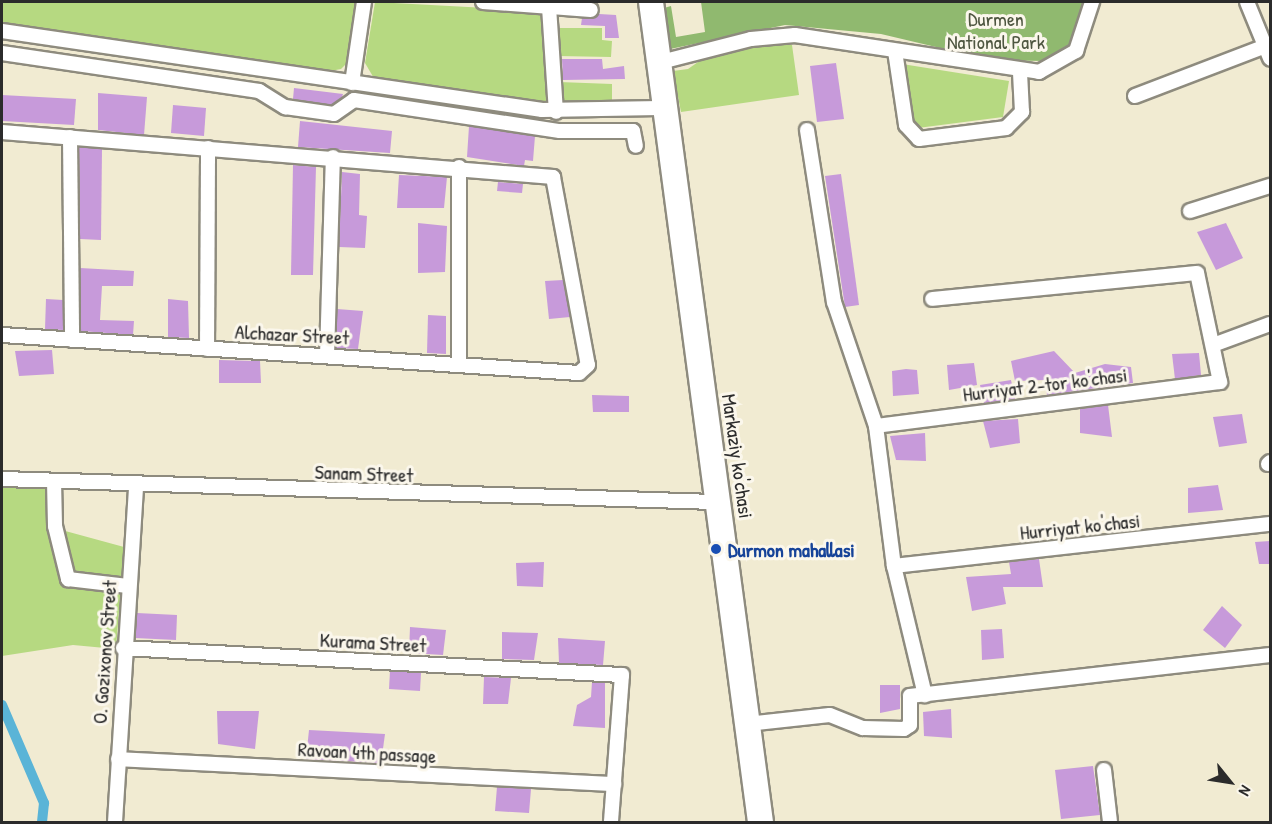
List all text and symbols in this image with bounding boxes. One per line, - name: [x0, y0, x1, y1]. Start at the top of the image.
- park label: Durmen National Park: [947, 7, 1045, 54]
- street label: Alchazar Street: [234, 319, 350, 349]
- street label: Hurriyat 2-tor ko'chasi: [961, 362, 1129, 406]
- street label: Markaziy ko'chasi: [717, 392, 759, 520]
- street label: Sanam Street: [314, 459, 414, 487]
- street label: Hurriyat ko'chasi: [1019, 508, 1141, 544]
- place label: Durmon mahallasi: [728, 537, 855, 561]
- marker: Durmon mahallasi: [709, 542, 723, 556]
- street label: O. Gozixonov Street: [87, 579, 121, 725]
- street label: Kurama Street: [319, 627, 427, 657]
- street label: Ravoan 4th passage: [297, 736, 437, 768]
- north arrow: [1200, 752, 1260, 812]
- text: N: [1234, 782, 1257, 800]

